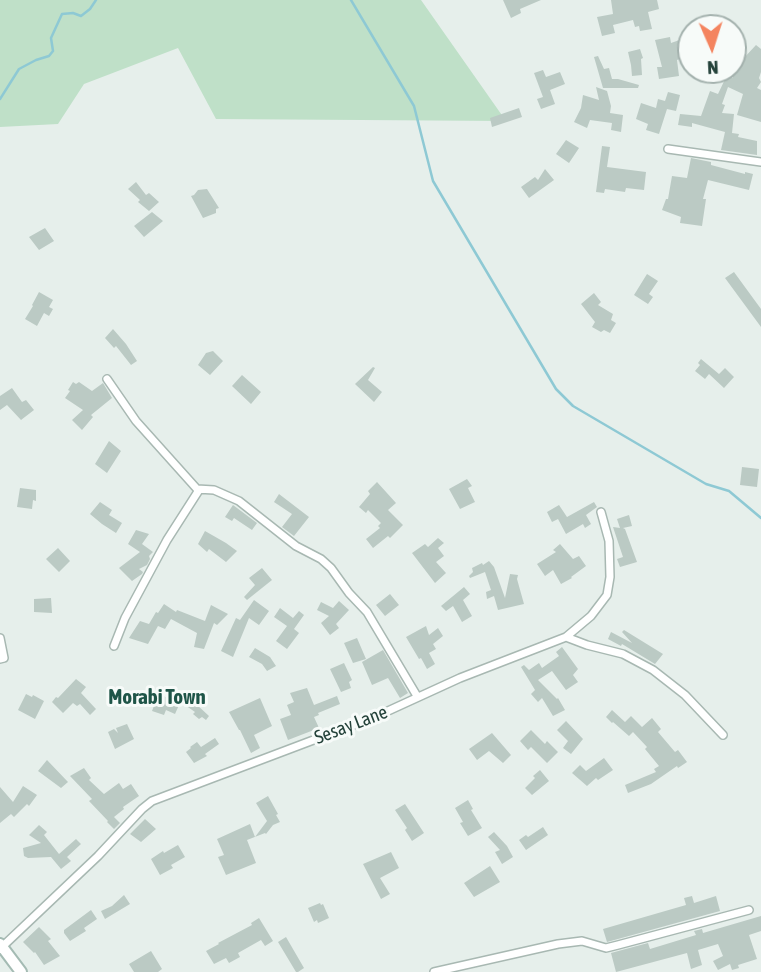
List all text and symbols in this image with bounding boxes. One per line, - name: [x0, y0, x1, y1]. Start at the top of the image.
- north arrow: [677, 14, 747, 84]
- text: N: [707, 57, 719, 79]
- district label: Morabi Town: [108, 684, 206, 710]
- street label: Sesay Lane: [311, 701, 391, 749]

